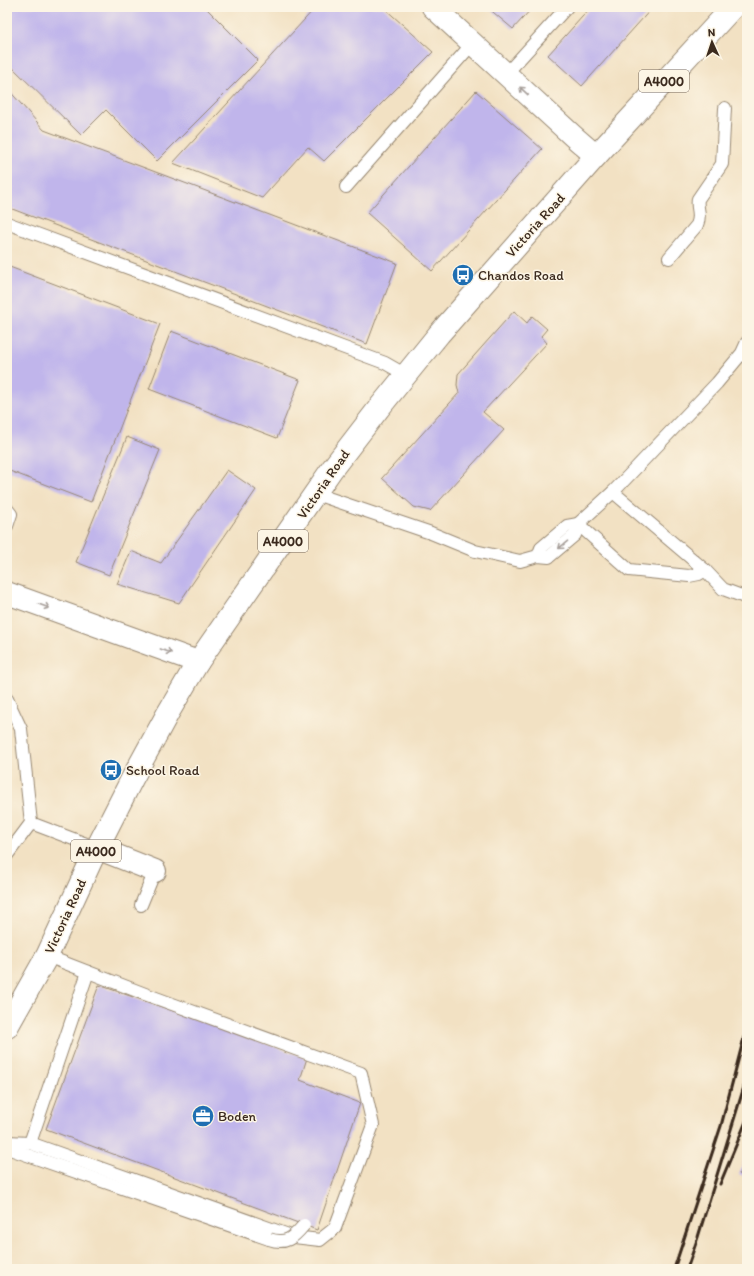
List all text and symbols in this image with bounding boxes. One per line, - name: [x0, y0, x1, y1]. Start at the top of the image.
- north arrow: [692, 22, 732, 62]
- text: N: [707, 26, 716, 39]
- road number: A4000: [639, 70, 689, 92]
- one-way arrow: [519, 86, 529, 96]
- street label: Victoria Road: [502, 189, 569, 261]
- bus stop icon: Chandos Road: [450, 262, 476, 288]
- place label: Chandos Road: [478, 267, 564, 284]
- street label: Victoria Road: [293, 446, 354, 522]
- road number: A4000: [258, 530, 308, 552]
- one-way arrow: [558, 540, 569, 549]
- one-way arrow: [37, 603, 50, 610]
- one-way arrow: [159, 647, 171, 655]
- bus stop icon: School Road: [98, 757, 124, 783]
- place label: School Road: [126, 762, 200, 779]
- road number: A4000: [71, 840, 121, 862]
- street label: Victoria Road: [41, 876, 90, 956]
- office icon: Boden: [190, 1103, 216, 1129]
- place label: Boden: [218, 1108, 257, 1125]

